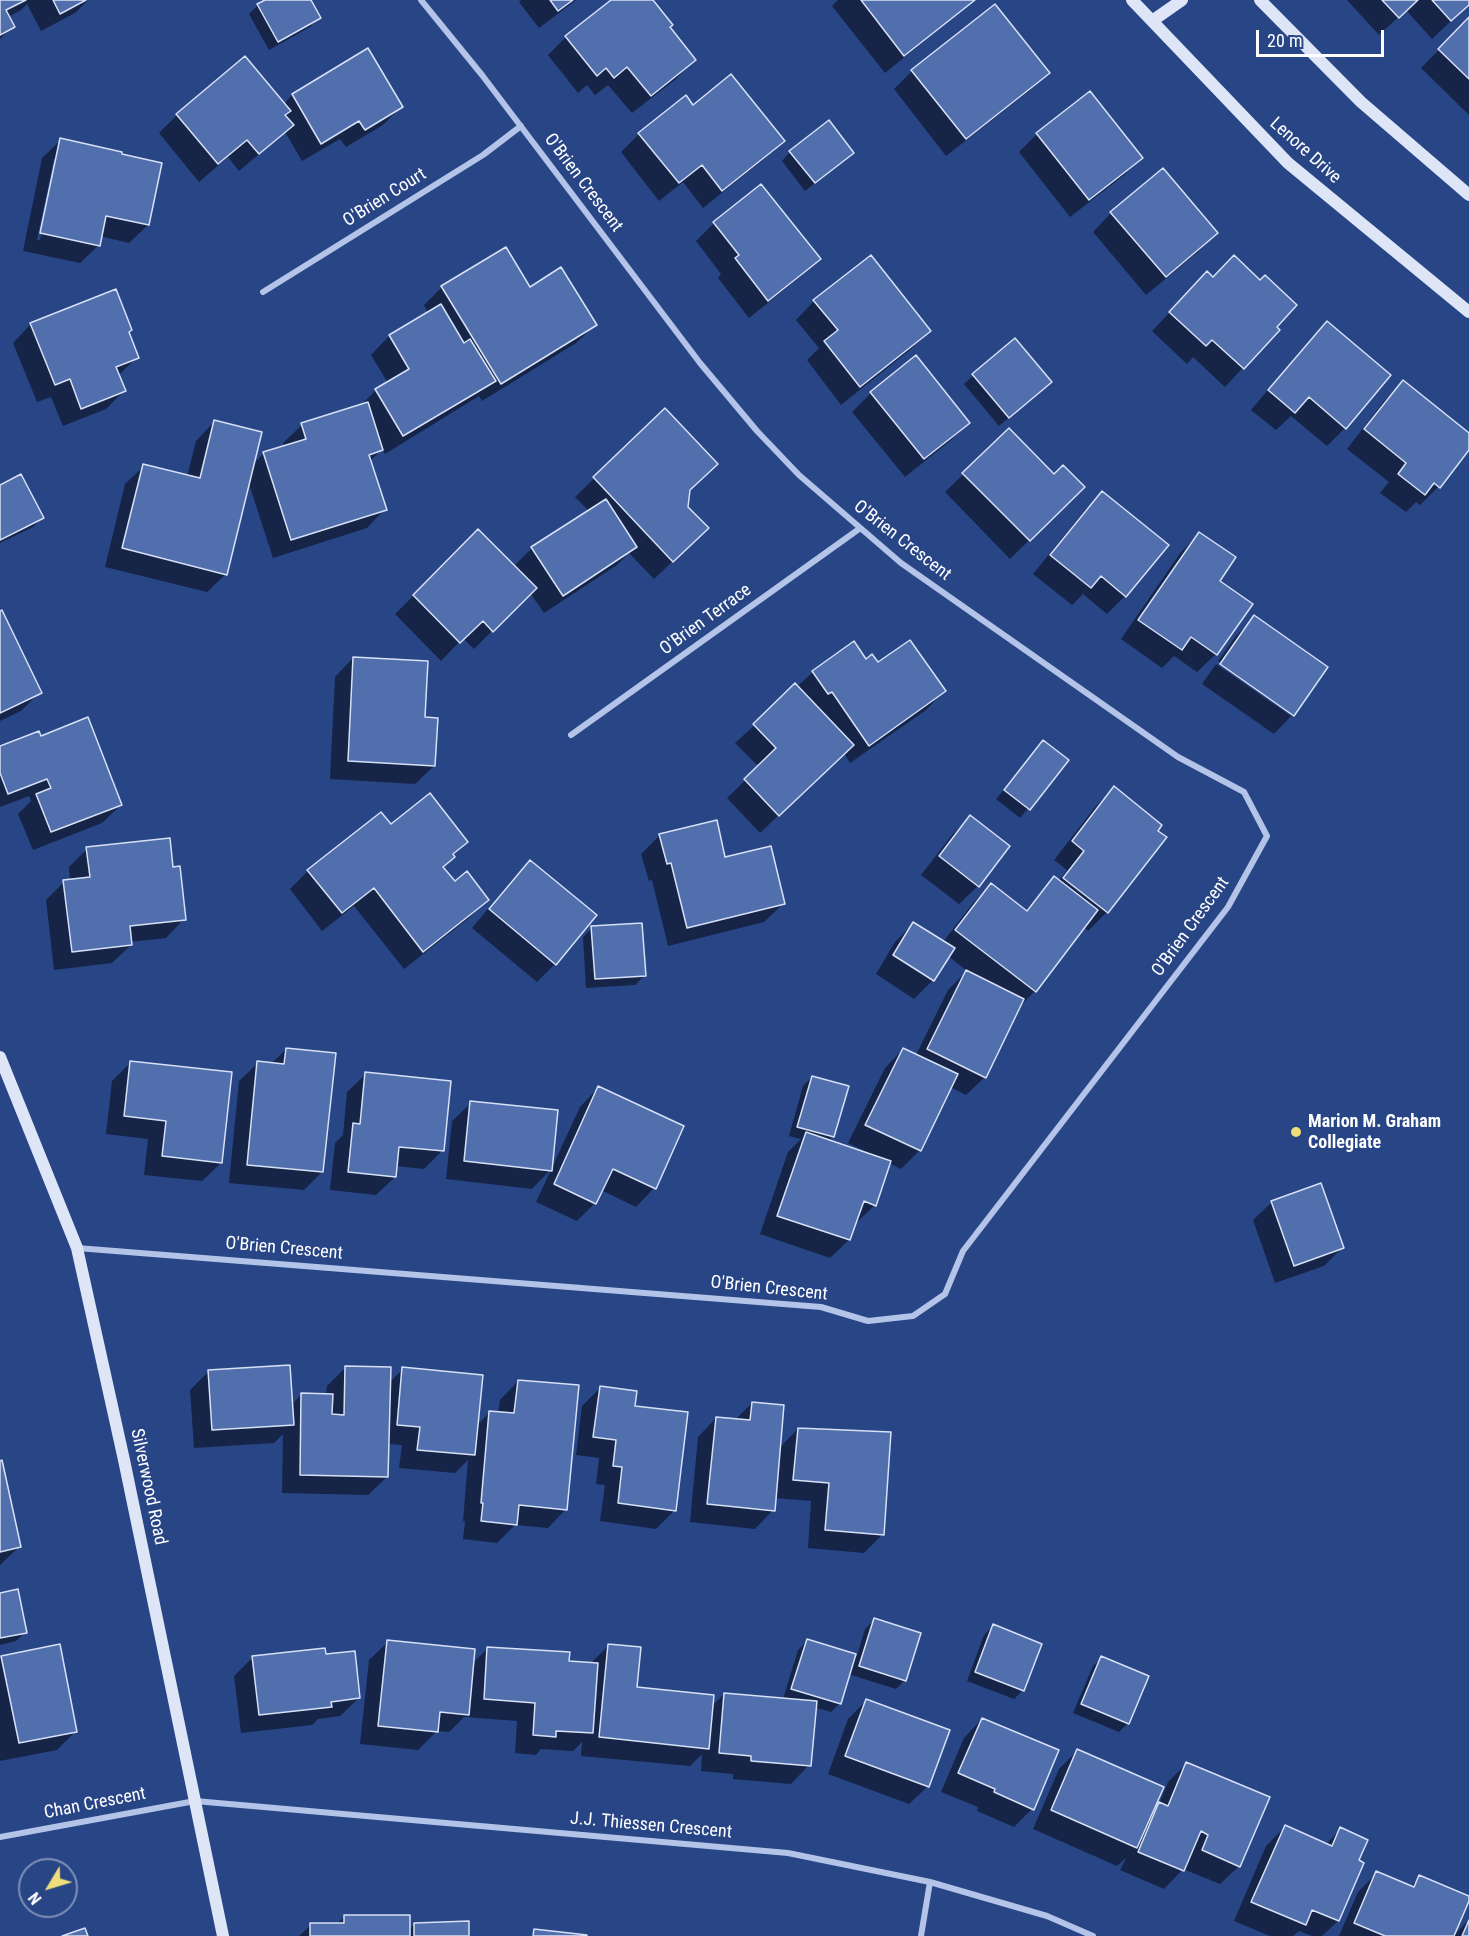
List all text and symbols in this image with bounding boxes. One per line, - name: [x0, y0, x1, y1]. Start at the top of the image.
- scale bar: [1259, 18, 1386, 56]
- text: 20 m: [1267, 30, 1302, 51]
- street label: Lenore Drive: [1265, 113, 1345, 189]
- street label: O'Brien Crescent: [539, 130, 627, 236]
- street label: O'Brien Court: [339, 164, 431, 232]
- street label: O'Brien Crescent: [849, 496, 955, 586]
- street label: O'Brien Terrace: [656, 580, 756, 660]
- street label: O'Brien Crescent: [1148, 873, 1234, 981]
- place label: Marion M. Graham Collegiate: [1308, 1111, 1441, 1154]
- marker: Marion M. Graham Collegiate: [1289, 1125, 1303, 1139]
- street label: O'Brien Crescent: [224, 1233, 344, 1265]
- street label: O'Brien Crescent: [709, 1272, 829, 1306]
- street label: Silverwood Road: [125, 1427, 171, 1547]
- street label: Chan Crescent: [42, 1784, 148, 1824]
- street label: J.J. Thiessen Crescent: [569, 1808, 733, 1844]
- north arrow: [18, 1858, 78, 1918]
- text: N: [25, 1888, 46, 1908]

